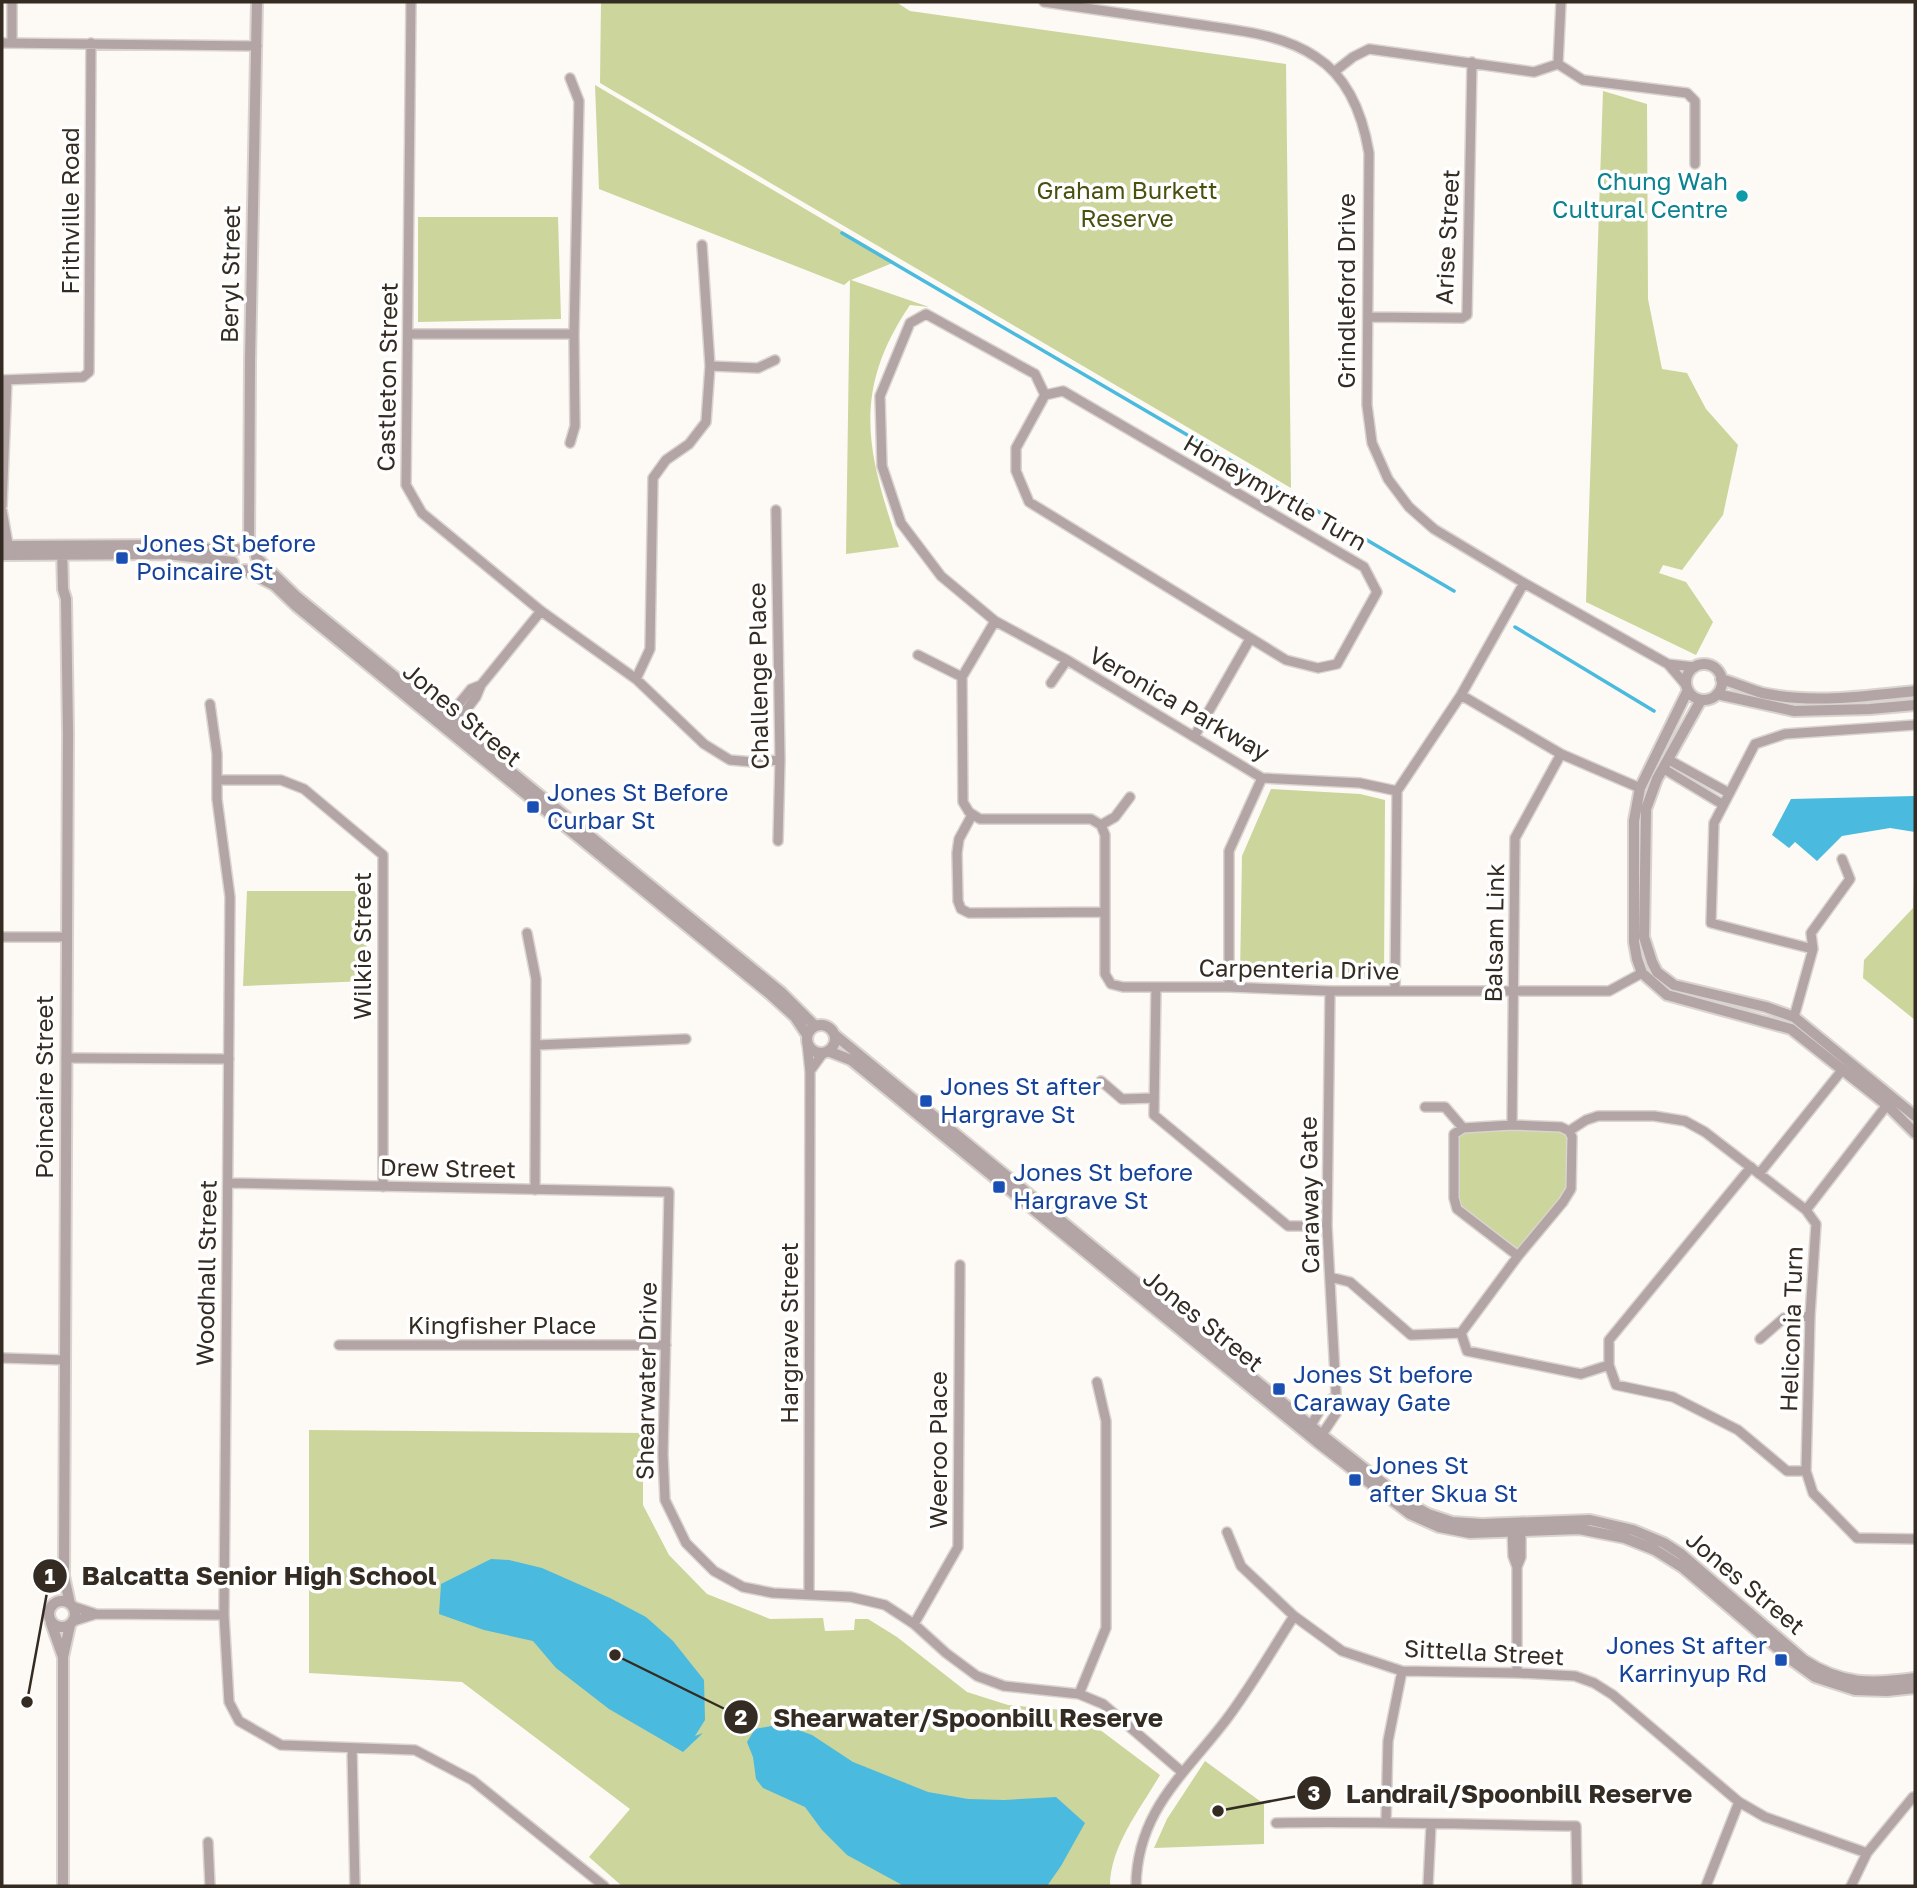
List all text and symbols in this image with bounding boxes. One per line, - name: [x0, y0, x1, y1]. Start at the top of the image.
- street label: Frithville Road: [55, 127, 84, 295]
- place label: Chung Wah Cultural Centre: [1552, 166, 1728, 223]
- street label: Arise Street: [1428, 168, 1465, 305]
- park label: Graham Burkett Reserve: [1036, 175, 1218, 232]
- marker: Chung Wah Cultural Centre: [1734, 188, 1750, 204]
- street label: Grindleford Drive: [1331, 193, 1360, 389]
- street label: Beryl Street: [214, 205, 245, 343]
- street label: Castleton Street: [370, 282, 403, 472]
- street label: Honeymyrtle Turn: [1179, 427, 1372, 556]
- place label: Jones St before Poincaire St: [136, 528, 316, 585]
- marker: Jones St before Poincaire St: [114, 550, 130, 566]
- street label: Challenge Place: [741, 582, 774, 770]
- street label: Veronica Parkway: [1084, 639, 1275, 766]
- street label: Jones Street: [398, 656, 528, 772]
- place label: Jones St Before Curbar St: [547, 777, 728, 834]
- marker: Jones St Before Curbar St: [525, 799, 541, 815]
- street label: Balsam Link: [1478, 863, 1509, 1003]
- street label: Wilkie Street: [347, 872, 376, 1020]
- street label: Carpenteria Drive: [1198, 952, 1400, 985]
- street label: Poincaire Street: [29, 995, 58, 1179]
- place label: Jones St after Hargrave St: [940, 1071, 1101, 1128]
- marker: Jones St after Hargrave St: [918, 1093, 934, 1109]
- street label: Caraway Gate: [1293, 1116, 1324, 1274]
- street label: Drew Street: [380, 1152, 516, 1183]
- place label: Jones St before Hargrave St: [1013, 1157, 1193, 1214]
- marker: Jones St before Hargrave St: [991, 1179, 1007, 1195]
- street label: Woodhall Street: [189, 1180, 222, 1366]
- street label: Hargrave Street: [774, 1242, 803, 1424]
- street label: Heliconia Turn: [1773, 1246, 1808, 1412]
- street label: Jones Street: [1138, 1263, 1270, 1377]
- street label: Shearwater Drive: [629, 1282, 662, 1480]
- street label: Kingfisher Place: [408, 1310, 596, 1339]
- place label: Jones St before Caraway Gate: [1293, 1359, 1473, 1416]
- street label: Weeroo Place: [923, 1371, 952, 1529]
- marker: Jones St before Caraway Gate: [1271, 1381, 1287, 1397]
- place label: Jones St after Skua St: [1369, 1450, 1518, 1507]
- marker: Jones St after Skua St: [1347, 1472, 1363, 1488]
- street label: Jones Street: [1681, 1524, 1811, 1640]
- callout: Balcatta Senior High School: [33, 1553, 451, 1600]
- text: Balcatta Senior High School: [81, 1560, 437, 1591]
- text: 1: [45, 1563, 56, 1589]
- place label: Jones St after Karrinyup Rd: [1606, 1630, 1767, 1687]
- street label: Sittella Street: [1403, 1633, 1565, 1670]
- marker: Jones St after Karrinyup Rd: [1773, 1652, 1789, 1668]
- callout: Shearwater/Spoonbill Reserve: [724, 1694, 1177, 1741]
- text: Shearwater/Spoonbill Reserve: [773, 1702, 1163, 1733]
- text: 2: [735, 1704, 748, 1730]
- callout: Landrail/Spoonbill Reserve: [1296, 1770, 1706, 1817]
- text: Landrail/Spoonbill Reserve: [1346, 1778, 1692, 1809]
- text: 3: [1308, 1780, 1320, 1806]

